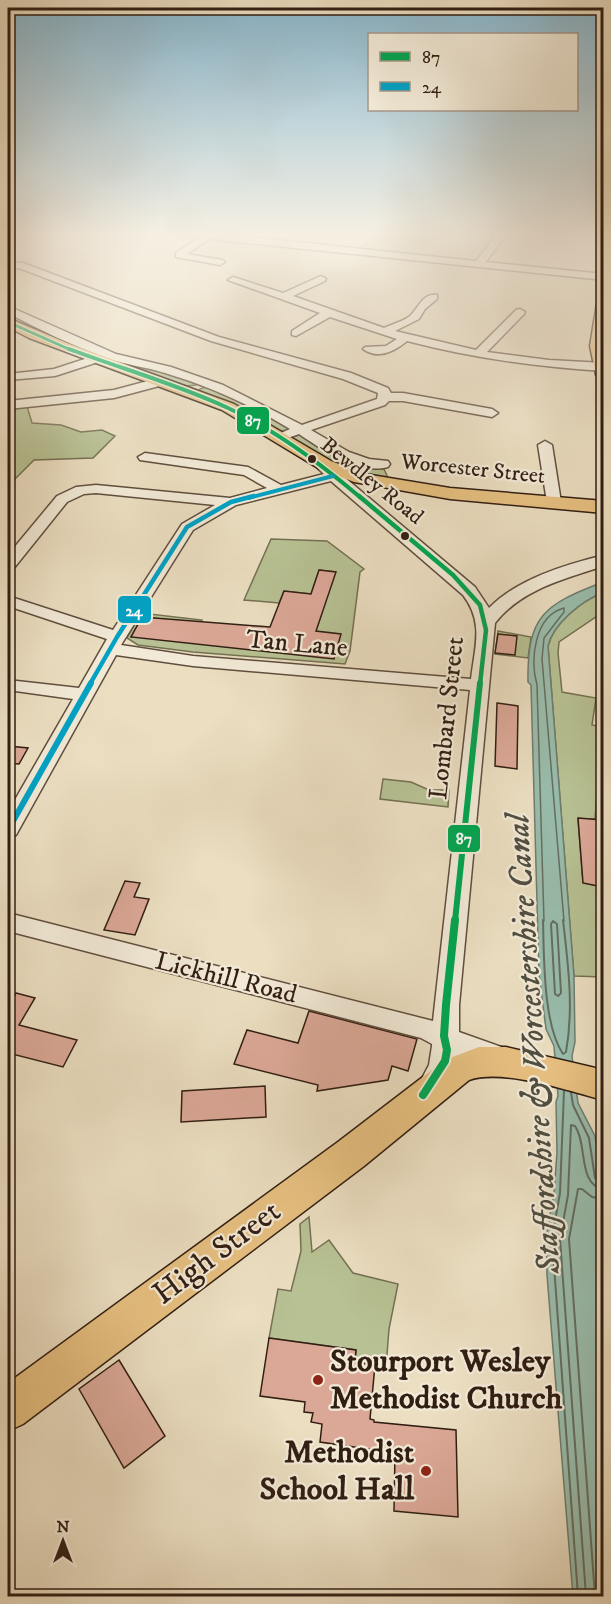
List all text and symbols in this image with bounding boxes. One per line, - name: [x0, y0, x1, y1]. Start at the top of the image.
- legend: [368, 33, 578, 111]
- text: 87: [422, 47, 441, 69]
- text: 24: [422, 77, 442, 99]
- line badge: 87: [236, 406, 270, 435]
- text: 87: [245, 411, 261, 431]
- street label: Bewdley Road: [315, 431, 429, 531]
- street label: Worcester Street: [399, 448, 546, 490]
- unlabelled marker: [306, 453, 318, 465]
- unlabelled marker: [399, 530, 411, 542]
- line badge: 24: [117, 595, 152, 624]
- text: 24: [125, 601, 143, 621]
- street label: Tan Lane: [245, 623, 349, 665]
- street label: Lombard Street: [422, 635, 472, 801]
- water label: Staffordshire & Worcestershire Canal: [497, 809, 571, 1276]
- line badge: 87: [447, 824, 481, 853]
- text: 87: [456, 829, 472, 849]
- street label: Lickhill Road: [152, 944, 300, 1012]
- street label: High Street: [145, 1192, 289, 1314]
- place label: Stourport Wesley Methodist Church: [330, 1342, 562, 1419]
- marker: Stourport Wesley Methodist Church: [311, 1373, 325, 1387]
- place label: Methodist School Hall: [260, 1433, 415, 1510]
- marker: Methodist School Hall: [419, 1464, 433, 1478]
- north arrow: [33, 1511, 93, 1571]
- text: N: [56, 1517, 70, 1537]

